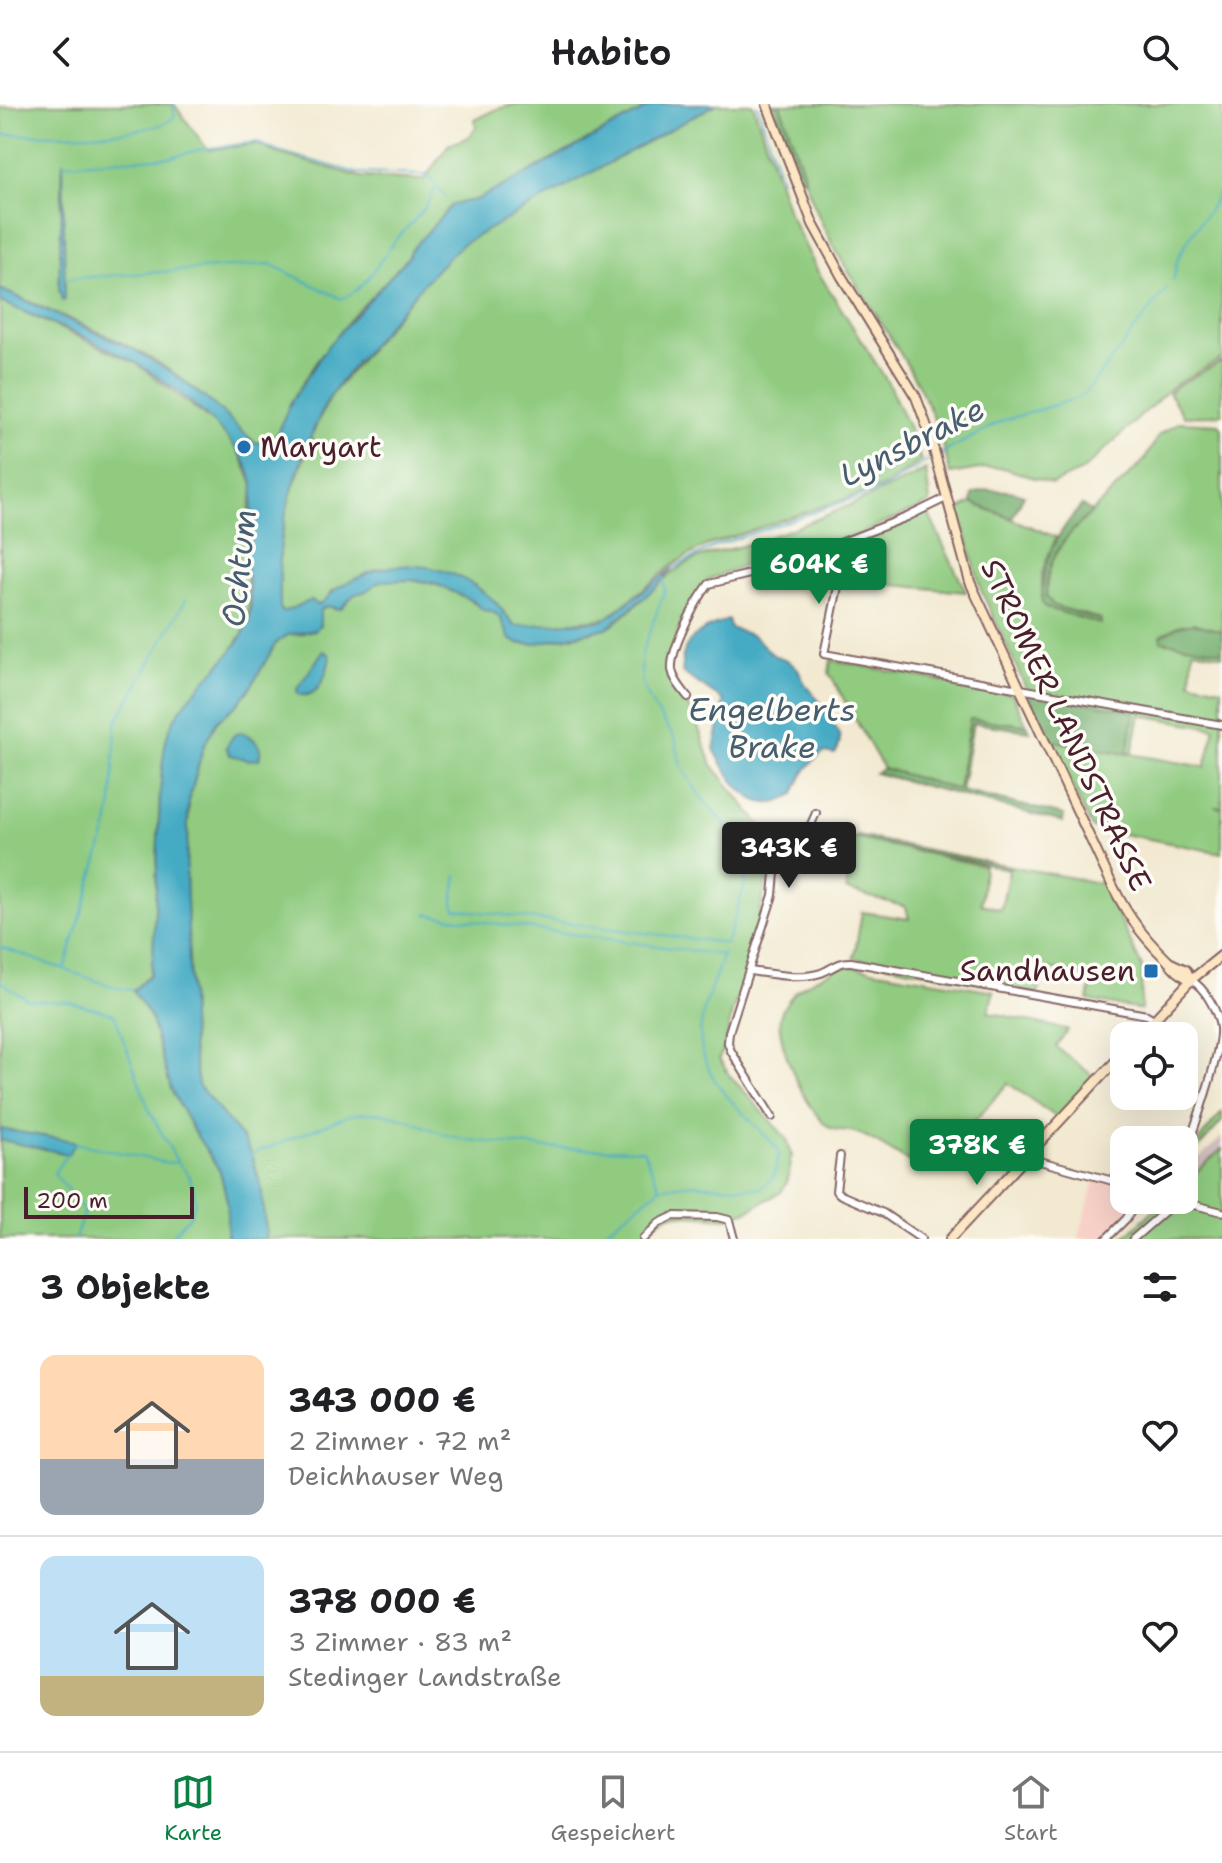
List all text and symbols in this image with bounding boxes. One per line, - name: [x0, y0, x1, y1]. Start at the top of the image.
- text: Habito: [550, 28, 672, 77]
- icon: back: [40, 30, 84, 74]
- icon: search: [1138, 30, 1182, 74]
- water label: Lynsbrake: [832, 387, 992, 496]
- place label: Maryart: [260, 426, 382, 467]
- marker: Maryart: [235, 438, 253, 456]
- water label: Ochtum: [211, 507, 266, 629]
- pin: 604K €: [754, 538, 884, 606]
- text: 604K €: [769, 546, 869, 581]
- street label: STROMER LANDSTRASSE: [971, 552, 1162, 897]
- water label: Engelberts Brake: [688, 688, 856, 768]
- pin: 343K €: [724, 822, 854, 890]
- text: 343K €: [740, 830, 838, 865]
- place label: Sandhausen: [960, 950, 1135, 991]
- marker: Sandhausen: [1142, 962, 1160, 980]
- map controls: [1110, 1022, 1198, 1214]
- button: locate: [1110, 1022, 1198, 1110]
- pin: 378K €: [912, 1119, 1042, 1187]
- button: layers: [1110, 1126, 1198, 1214]
- text: 378K €: [928, 1127, 1026, 1162]
- scale bar: [24, 1183, 194, 1219]
- text: 200 m: [36, 1186, 108, 1215]
- text: 3 Objekte: [40, 1264, 211, 1310]
- icon: filters: [1138, 1265, 1182, 1309]
- text: 343 000 €: [288, 1377, 476, 1423]
- icon: home: [104, 1387, 200, 1483]
- icon: heart: [1138, 1413, 1182, 1457]
- text: 2 Zimmer · 72 m²: [288, 1423, 511, 1458]
- text: Deichhauser Weg: [288, 1458, 503, 1493]
- text: 378 000 €: [288, 1578, 476, 1624]
- icon: home: [104, 1588, 200, 1684]
- icon: heart: [1138, 1614, 1182, 1658]
- text: 3 Zimmer · 83 m²: [288, 1624, 512, 1659]
- text: Stedinger Landstraße: [288, 1659, 562, 1694]
- tab: Karte: [164, 1770, 222, 1847]
- tab: Gespeichert: [551, 1770, 676, 1847]
- tab: Start: [1004, 1770, 1058, 1847]

